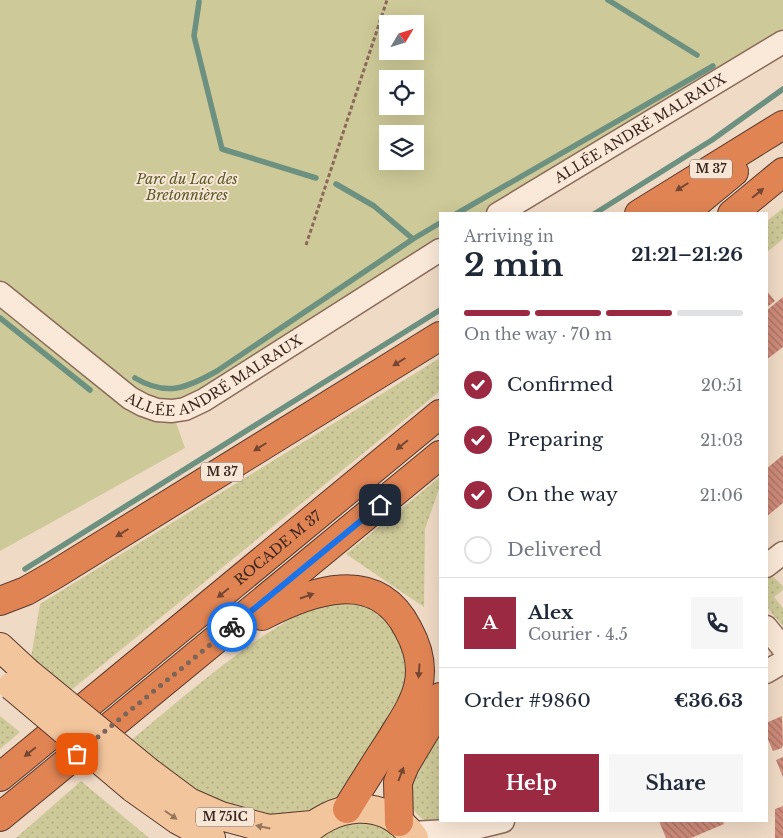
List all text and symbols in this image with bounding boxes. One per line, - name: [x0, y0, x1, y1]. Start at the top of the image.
- north arrow: [379, 15, 424, 60]
- map controls: [379, 15, 424, 170]
- street label: ALLÉE ANDRÉ MALRAUX: [550, 69, 730, 187]
- button: locate: [379, 70, 424, 115]
- button: layers: [379, 125, 424, 170]
- road number: M 37: [690, 160, 732, 178]
- park label: Parc du Lac des Bretonnières: [135, 170, 238, 204]
- one-way arrow: [675, 183, 688, 192]
- one-way arrow: [751, 187, 764, 198]
- text: Arriving in: [464, 226, 554, 246]
- text: 21:21–21:26: [631, 243, 743, 266]
- text: 2 min: [464, 245, 564, 285]
- text: On the way · 70 m: [464, 324, 612, 344]
- street label: ALLÉE ANDRÉ MALRAUX: [122, 331, 306, 420]
- one-way arrow: [392, 357, 405, 366]
- icon: check: [464, 371, 492, 399]
- text: Confirmed: [507, 373, 613, 396]
- text: 20:51: [701, 375, 743, 395]
- icon: check: [464, 426, 492, 454]
- text: Preparing: [507, 428, 603, 451]
- text: 21:03: [700, 430, 743, 450]
- one-way arrow: [396, 440, 409, 451]
- one-way arrow: [254, 443, 267, 452]
- road number: M 37: [201, 462, 243, 482]
- icon: check: [464, 481, 492, 509]
- text: On the way: [507, 483, 618, 506]
- pin: [359, 484, 401, 526]
- text: 21:06: [700, 485, 743, 505]
- icon: home: [366, 491, 394, 519]
- street label: ROCADE M 37: [231, 506, 326, 589]
- one-way arrow: [116, 528, 129, 538]
- text: Delivered: [507, 538, 602, 561]
- one-way arrow: [217, 587, 229, 598]
- one-way arrow: [300, 591, 315, 599]
- button: phone: [691, 597, 743, 649]
- text: Alex: [528, 601, 573, 624]
- courier: [207, 602, 257, 652]
- text: A: [482, 611, 498, 634]
- icon: bike: [218, 613, 246, 641]
- text: Courier · 4.5: [528, 624, 628, 644]
- one-way arrow: [415, 663, 423, 679]
- text: Order #9860: [464, 689, 591, 712]
- text: €36.63: [674, 689, 743, 712]
- pin: [56, 733, 98, 775]
- icon: bag: [63, 740, 91, 768]
- one-way arrow: [24, 746, 36, 757]
- button: Help: [464, 754, 599, 812]
- button: Share: [609, 754, 743, 812]
- one-way arrow: [398, 766, 406, 781]
- road number: M 751C: [196, 808, 254, 826]
- one-way arrow: [164, 810, 178, 820]
- one-way arrow: [256, 823, 271, 831]

